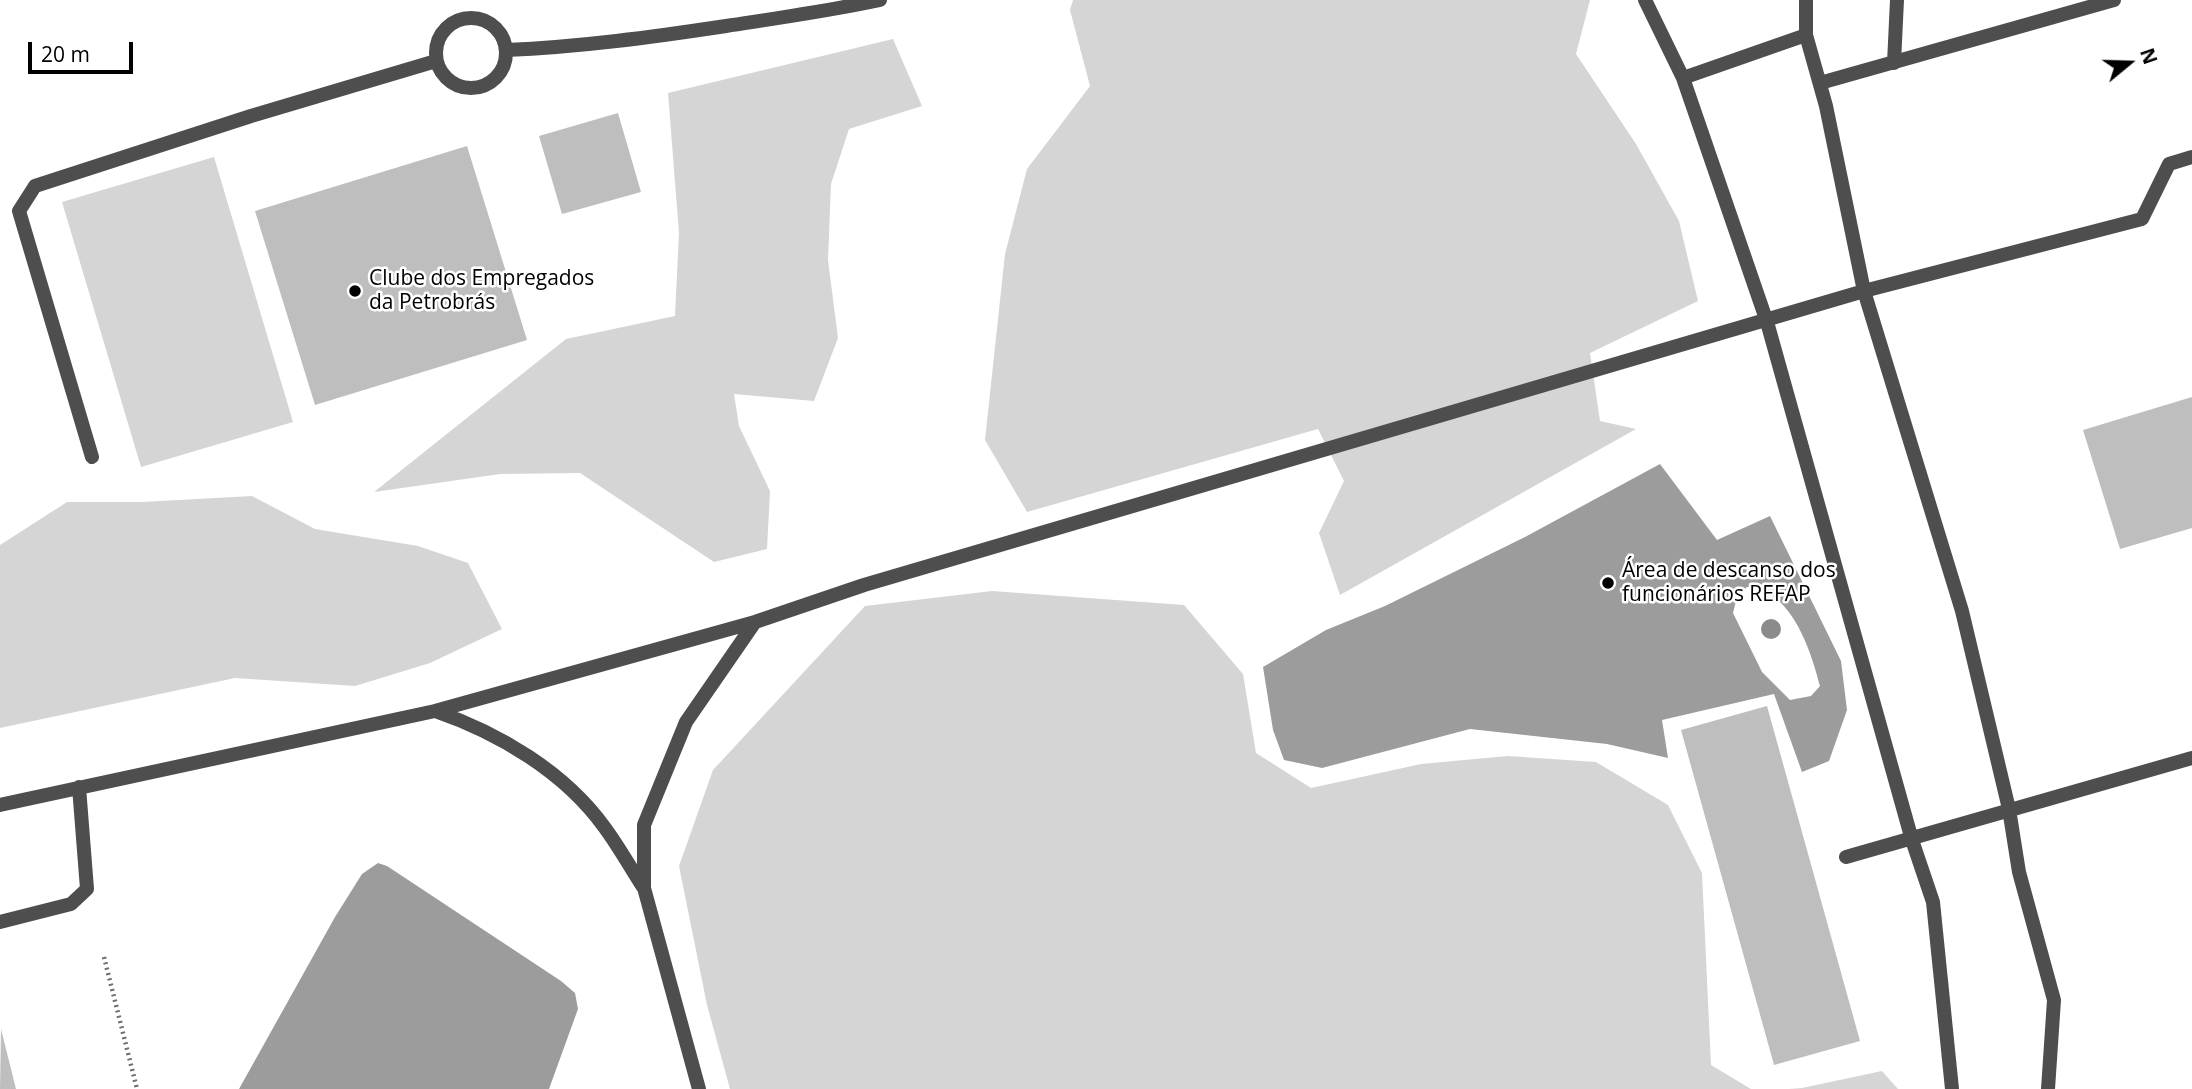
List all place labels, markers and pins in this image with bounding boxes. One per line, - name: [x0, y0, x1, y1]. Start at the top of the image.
- place label: Clube dos Empregados da Petrobrás: [369, 266, 594, 316]
- marker: Clube dos Empregados da Petrobrás: [347, 283, 363, 299]
- place label: Área de descanso dos funcionários REFAP: [1622, 558, 1836, 608]
- marker: Área de descanso dos funcionários REFAP: [1600, 575, 1616, 591]

